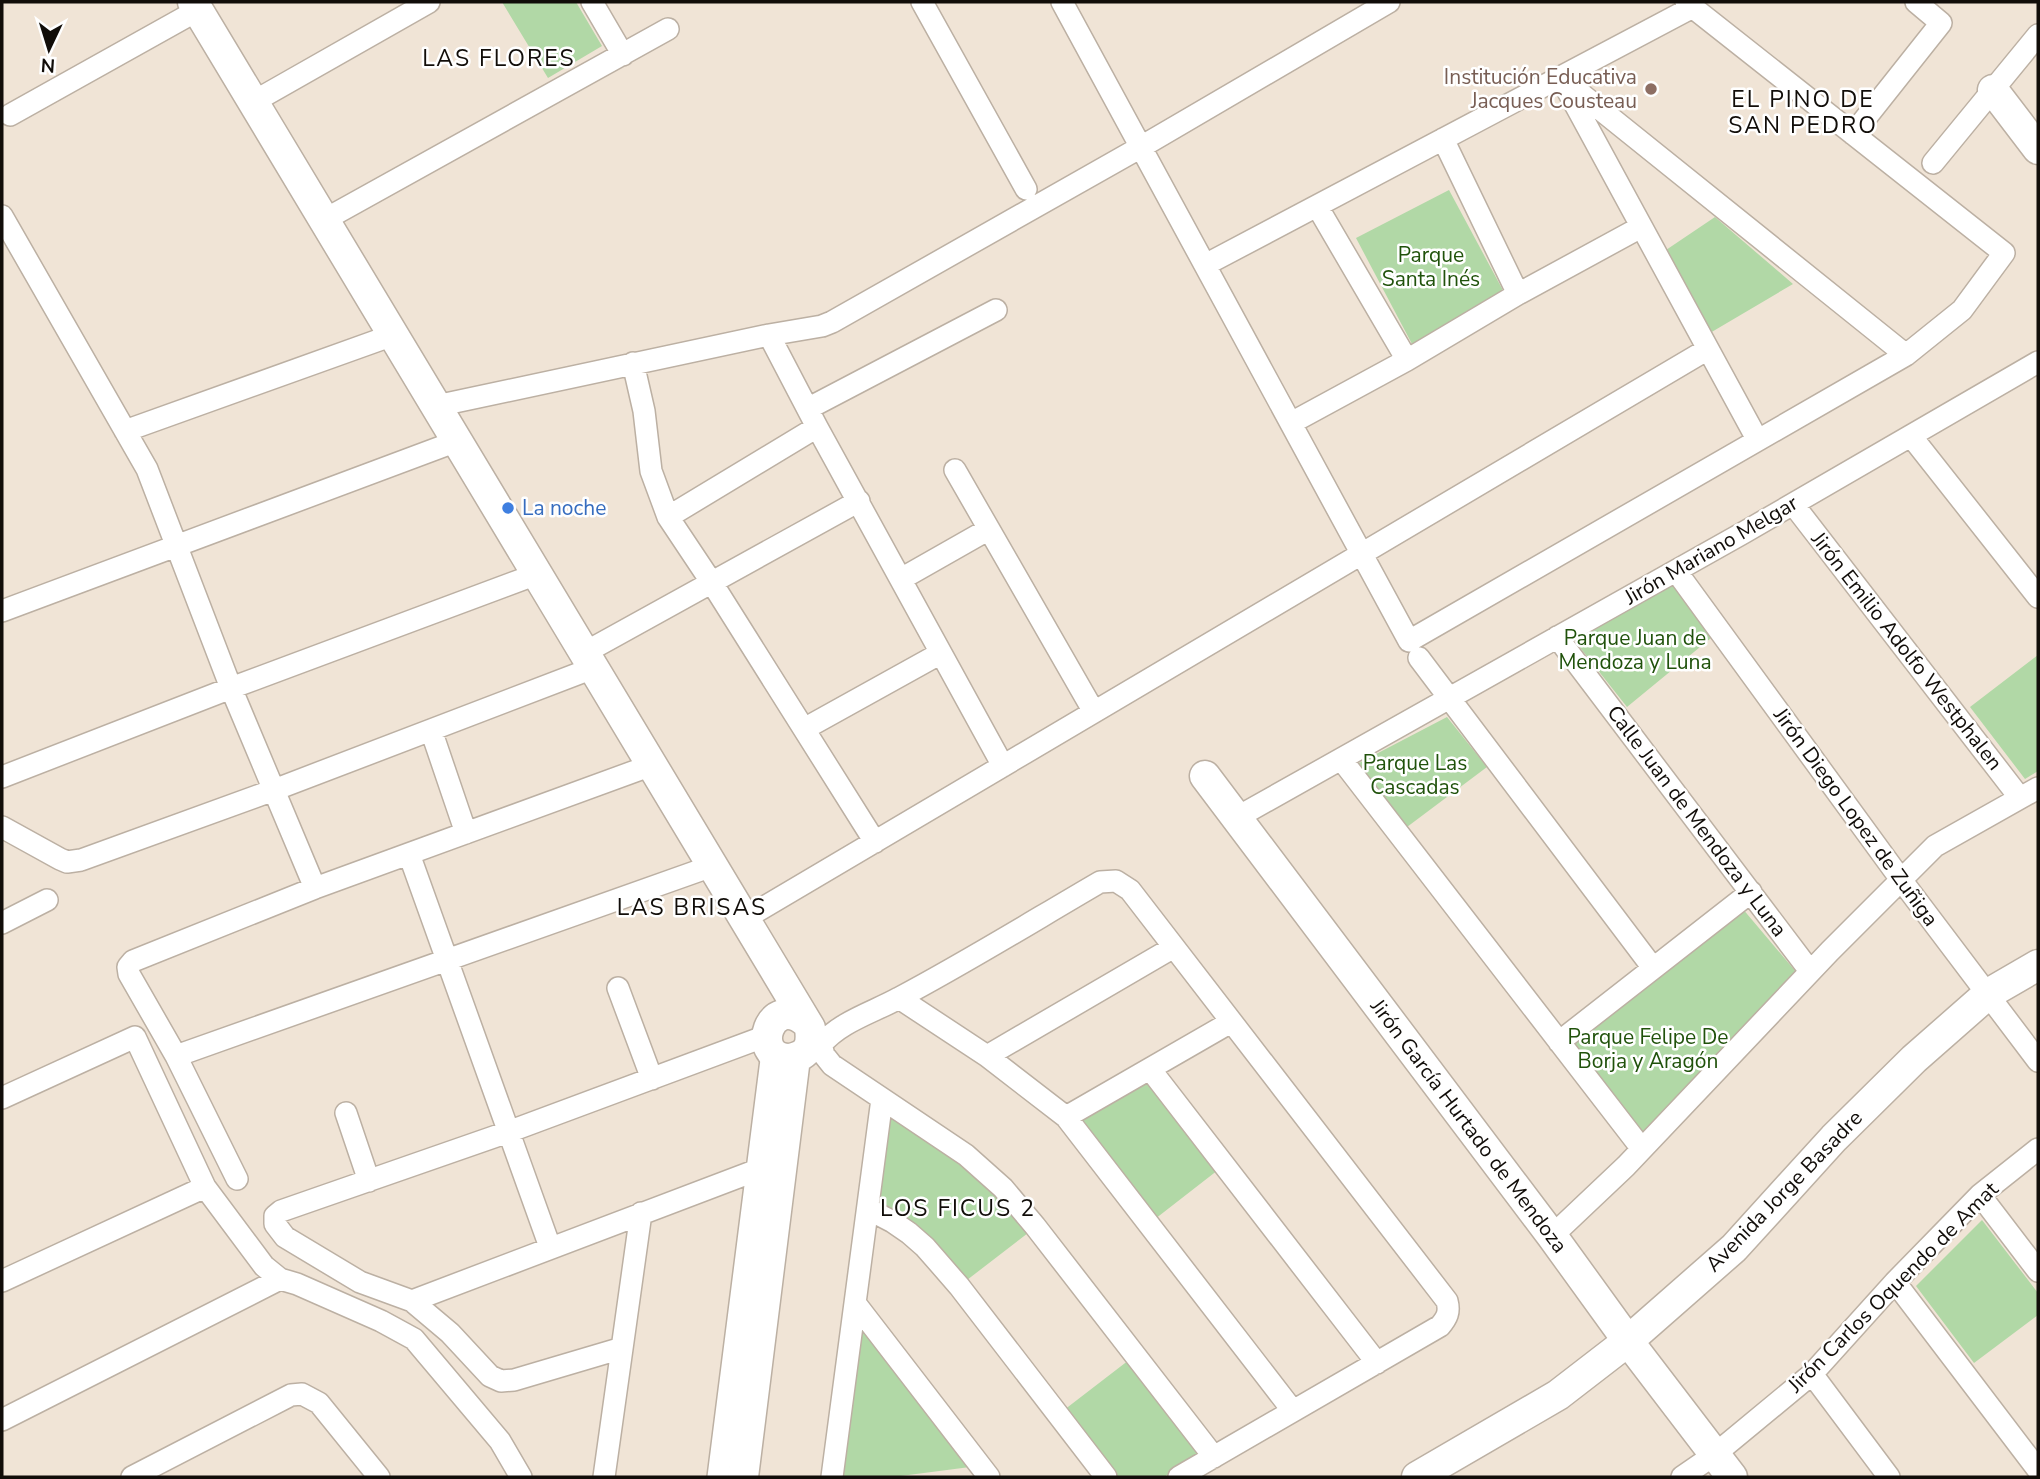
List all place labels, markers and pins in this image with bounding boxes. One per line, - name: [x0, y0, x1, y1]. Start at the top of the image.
- place label: Institución Educativa Jacques Cousteau: [1444, 63, 1637, 115]
- marker: Institución Educativa Jacques Cousteau: [1643, 81, 1659, 97]
- place label: La noche: [522, 494, 606, 522]
- marker: La noche: [500, 500, 516, 516]

